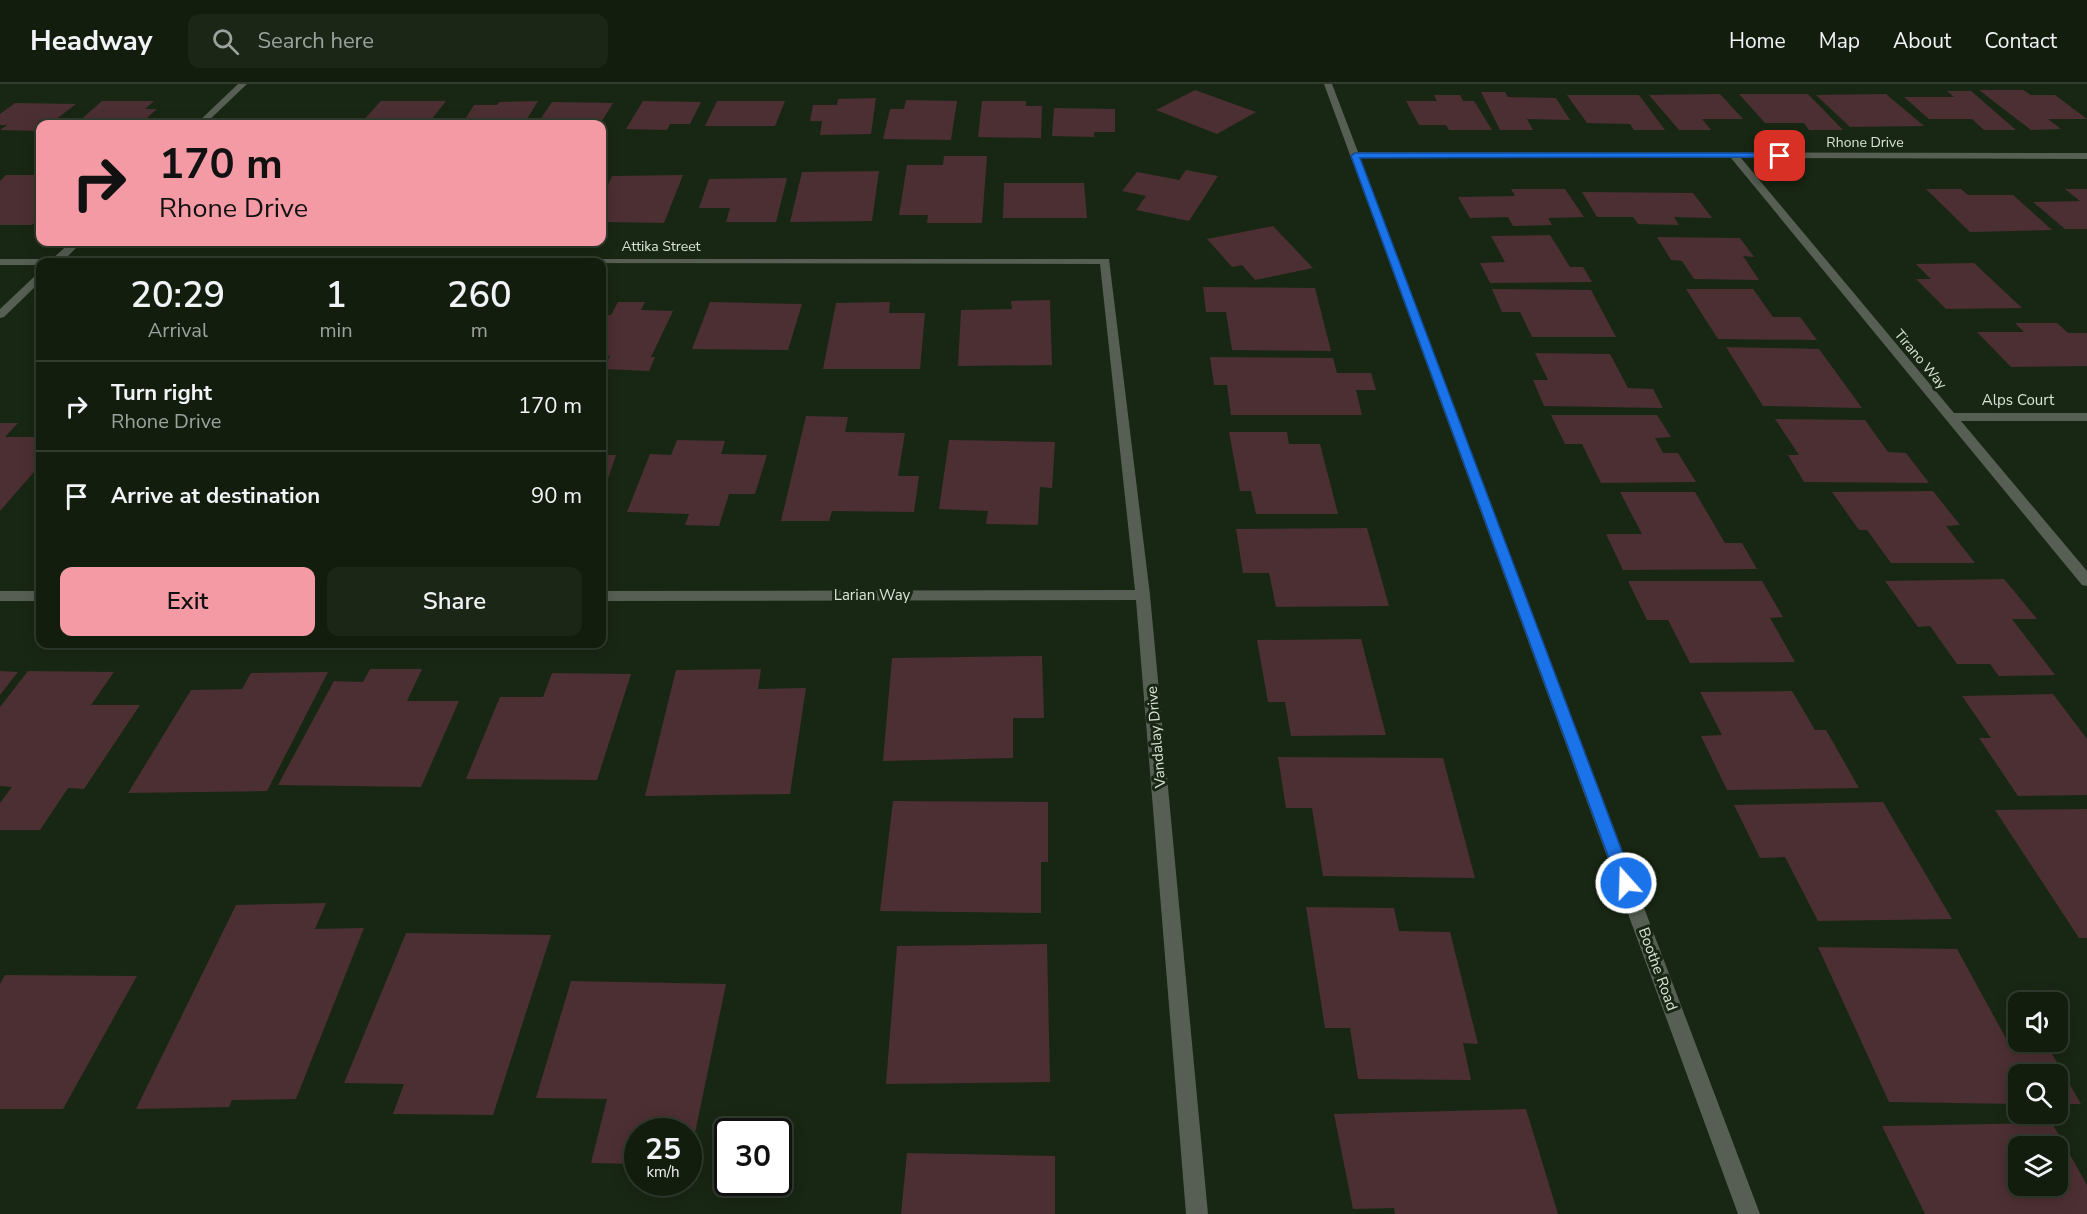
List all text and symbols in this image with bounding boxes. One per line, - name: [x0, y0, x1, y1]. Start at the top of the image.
- search box: [188, 14, 608, 68]
- text: Headway: [30, 22, 152, 60]
- icon: search: [209, 25, 242, 58]
- text: Search here: [257, 26, 374, 56]
- text: Home: [1729, 27, 1786, 55]
- text: Map: [1819, 27, 1860, 55]
- text: About: [1893, 27, 1951, 55]
- text: Contact: [1984, 27, 2057, 55]
- pin: [1754, 130, 1805, 181]
- street label: Rhone Drive: [1826, 133, 1904, 152]
- text: 170 m: [159, 136, 283, 193]
- icon: arrive: [1763, 139, 1796, 172]
- icon: right: [60, 144, 138, 222]
- text: Rhone Drive: [159, 190, 308, 227]
- street label: Attika Street: [621, 237, 701, 256]
- text: 20:29: [130, 271, 225, 320]
- text: 1: [325, 271, 347, 320]
- text: 260: [447, 271, 512, 320]
- text: Arrival: [148, 317, 208, 344]
- text: min: [320, 317, 353, 344]
- text: m: [471, 317, 488, 344]
- street label: Tirano Way: [1890, 325, 1952, 394]
- text: Turn right: [111, 378, 212, 408]
- icon: right: [60, 390, 93, 423]
- street label: Alps Court: [1982, 390, 2055, 410]
- text: 170 m: [518, 391, 582, 421]
- text: Rhone Drive: [111, 408, 221, 435]
- icon: arrive: [60, 480, 93, 513]
- text: Arrive at destination: [111, 481, 320, 511]
- text: 90 m: [531, 481, 582, 511]
- button: Exit: [60, 567, 315, 636]
- button: Share: [327, 567, 582, 636]
- street label: Larian Way: [834, 585, 911, 605]
- street label: Vandalay Drive: [1142, 685, 1170, 790]
- position arrow: [1594, 851, 1658, 915]
- street label: Boothe Road: [1634, 925, 1682, 1013]
- map controls: [2008, 992, 2068, 1196]
- button: sound: [2008, 992, 2068, 1052]
- button: search: [2008, 1064, 2068, 1124]
- speed limit sign: 30: [714, 1118, 792, 1196]
- text: 25: [645, 1129, 681, 1170]
- button: layers: [2008, 1136, 2068, 1196]
- text: km/h: [646, 1162, 680, 1182]

